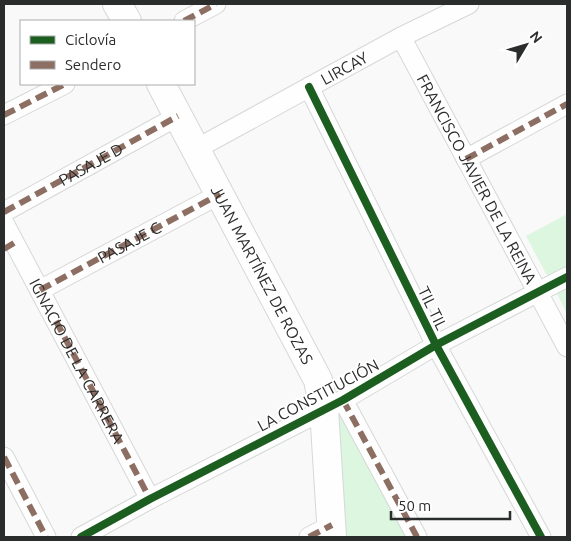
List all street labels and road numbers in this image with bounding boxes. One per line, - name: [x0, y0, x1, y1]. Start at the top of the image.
- street label: LIRCAY: [318, 48, 372, 88]
- street label: FRANCISCO JAVIER DE LA REINA: [414, 71, 541, 287]
- street label: PASAJE D: [55, 139, 126, 189]
- street label: JUAN MARTÍNEZ DE ROZAS: [208, 182, 317, 367]
- street label: PASAJE C: [94, 218, 164, 267]
- street label: IGNACIO DE LA CARRERA: [26, 276, 128, 447]
- street label: TIL TIL: [415, 283, 451, 333]
- street label: LA CONSTITUCIÓN: [254, 354, 382, 435]

